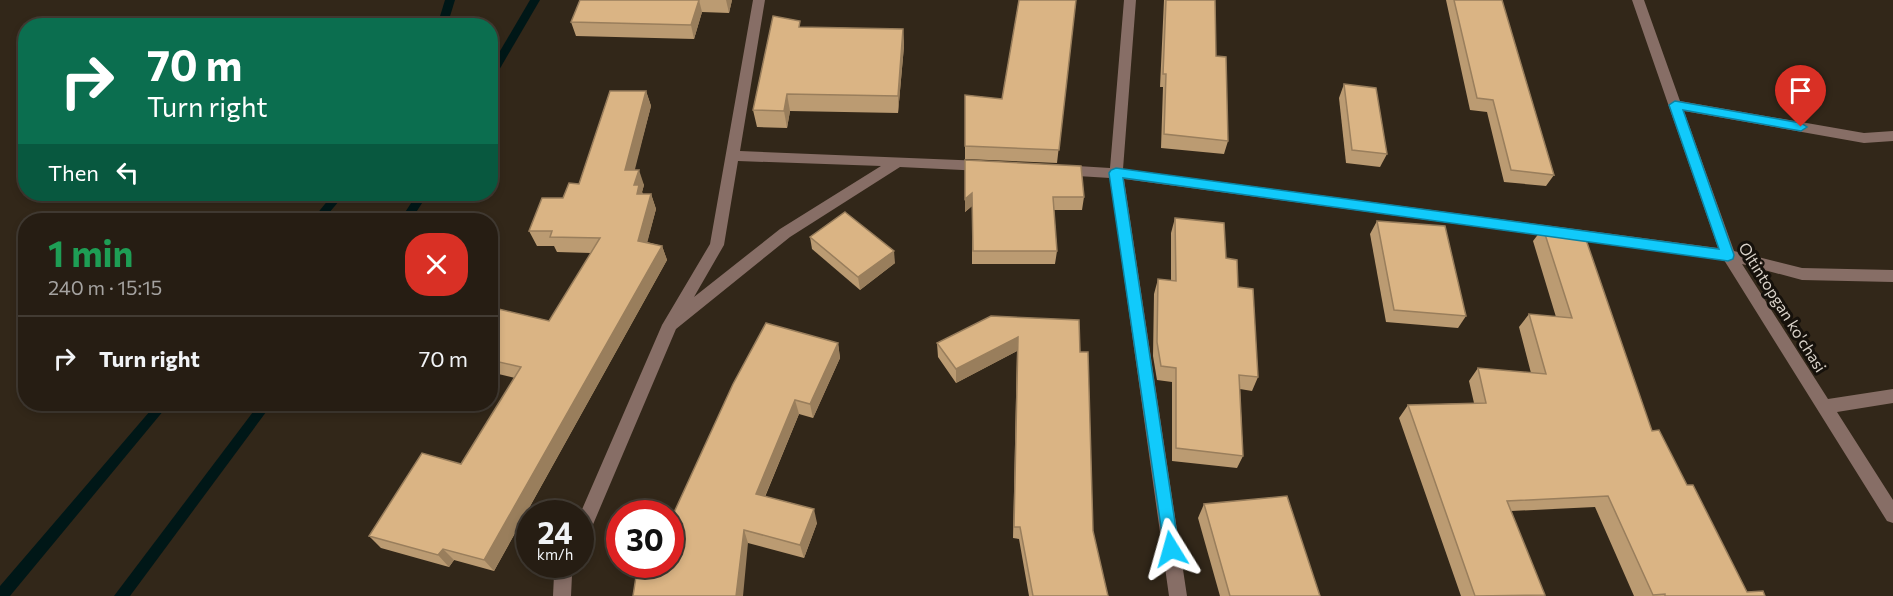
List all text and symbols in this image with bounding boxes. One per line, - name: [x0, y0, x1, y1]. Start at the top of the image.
- text: 70 m: [147, 38, 242, 90]
- icon: right: [48, 42, 126, 120]
- pin: [1775, 65, 1826, 127]
- icon: arrive: [1784, 74, 1817, 107]
- text: Turn right: [147, 90, 267, 123]
- icon: left: [111, 156, 144, 189]
- text: Then: [48, 159, 99, 186]
- text: 1 min: [48, 230, 133, 274]
- button: close: [405, 233, 468, 296]
- street label: Oltintopgan ko'chasi: [1735, 239, 1831, 375]
- text: 240 m · 15:15: [48, 275, 162, 299]
- icon: right: [48, 342, 81, 375]
- text: Turn right: [99, 345, 200, 372]
- text: 70 m: [419, 345, 468, 372]
- speed limit sign: 30: [606, 500, 684, 578]
- text: 24: [537, 513, 573, 550]
- position arrow: [1139, 517, 1203, 581]
- text: km/h: [537, 545, 573, 563]

